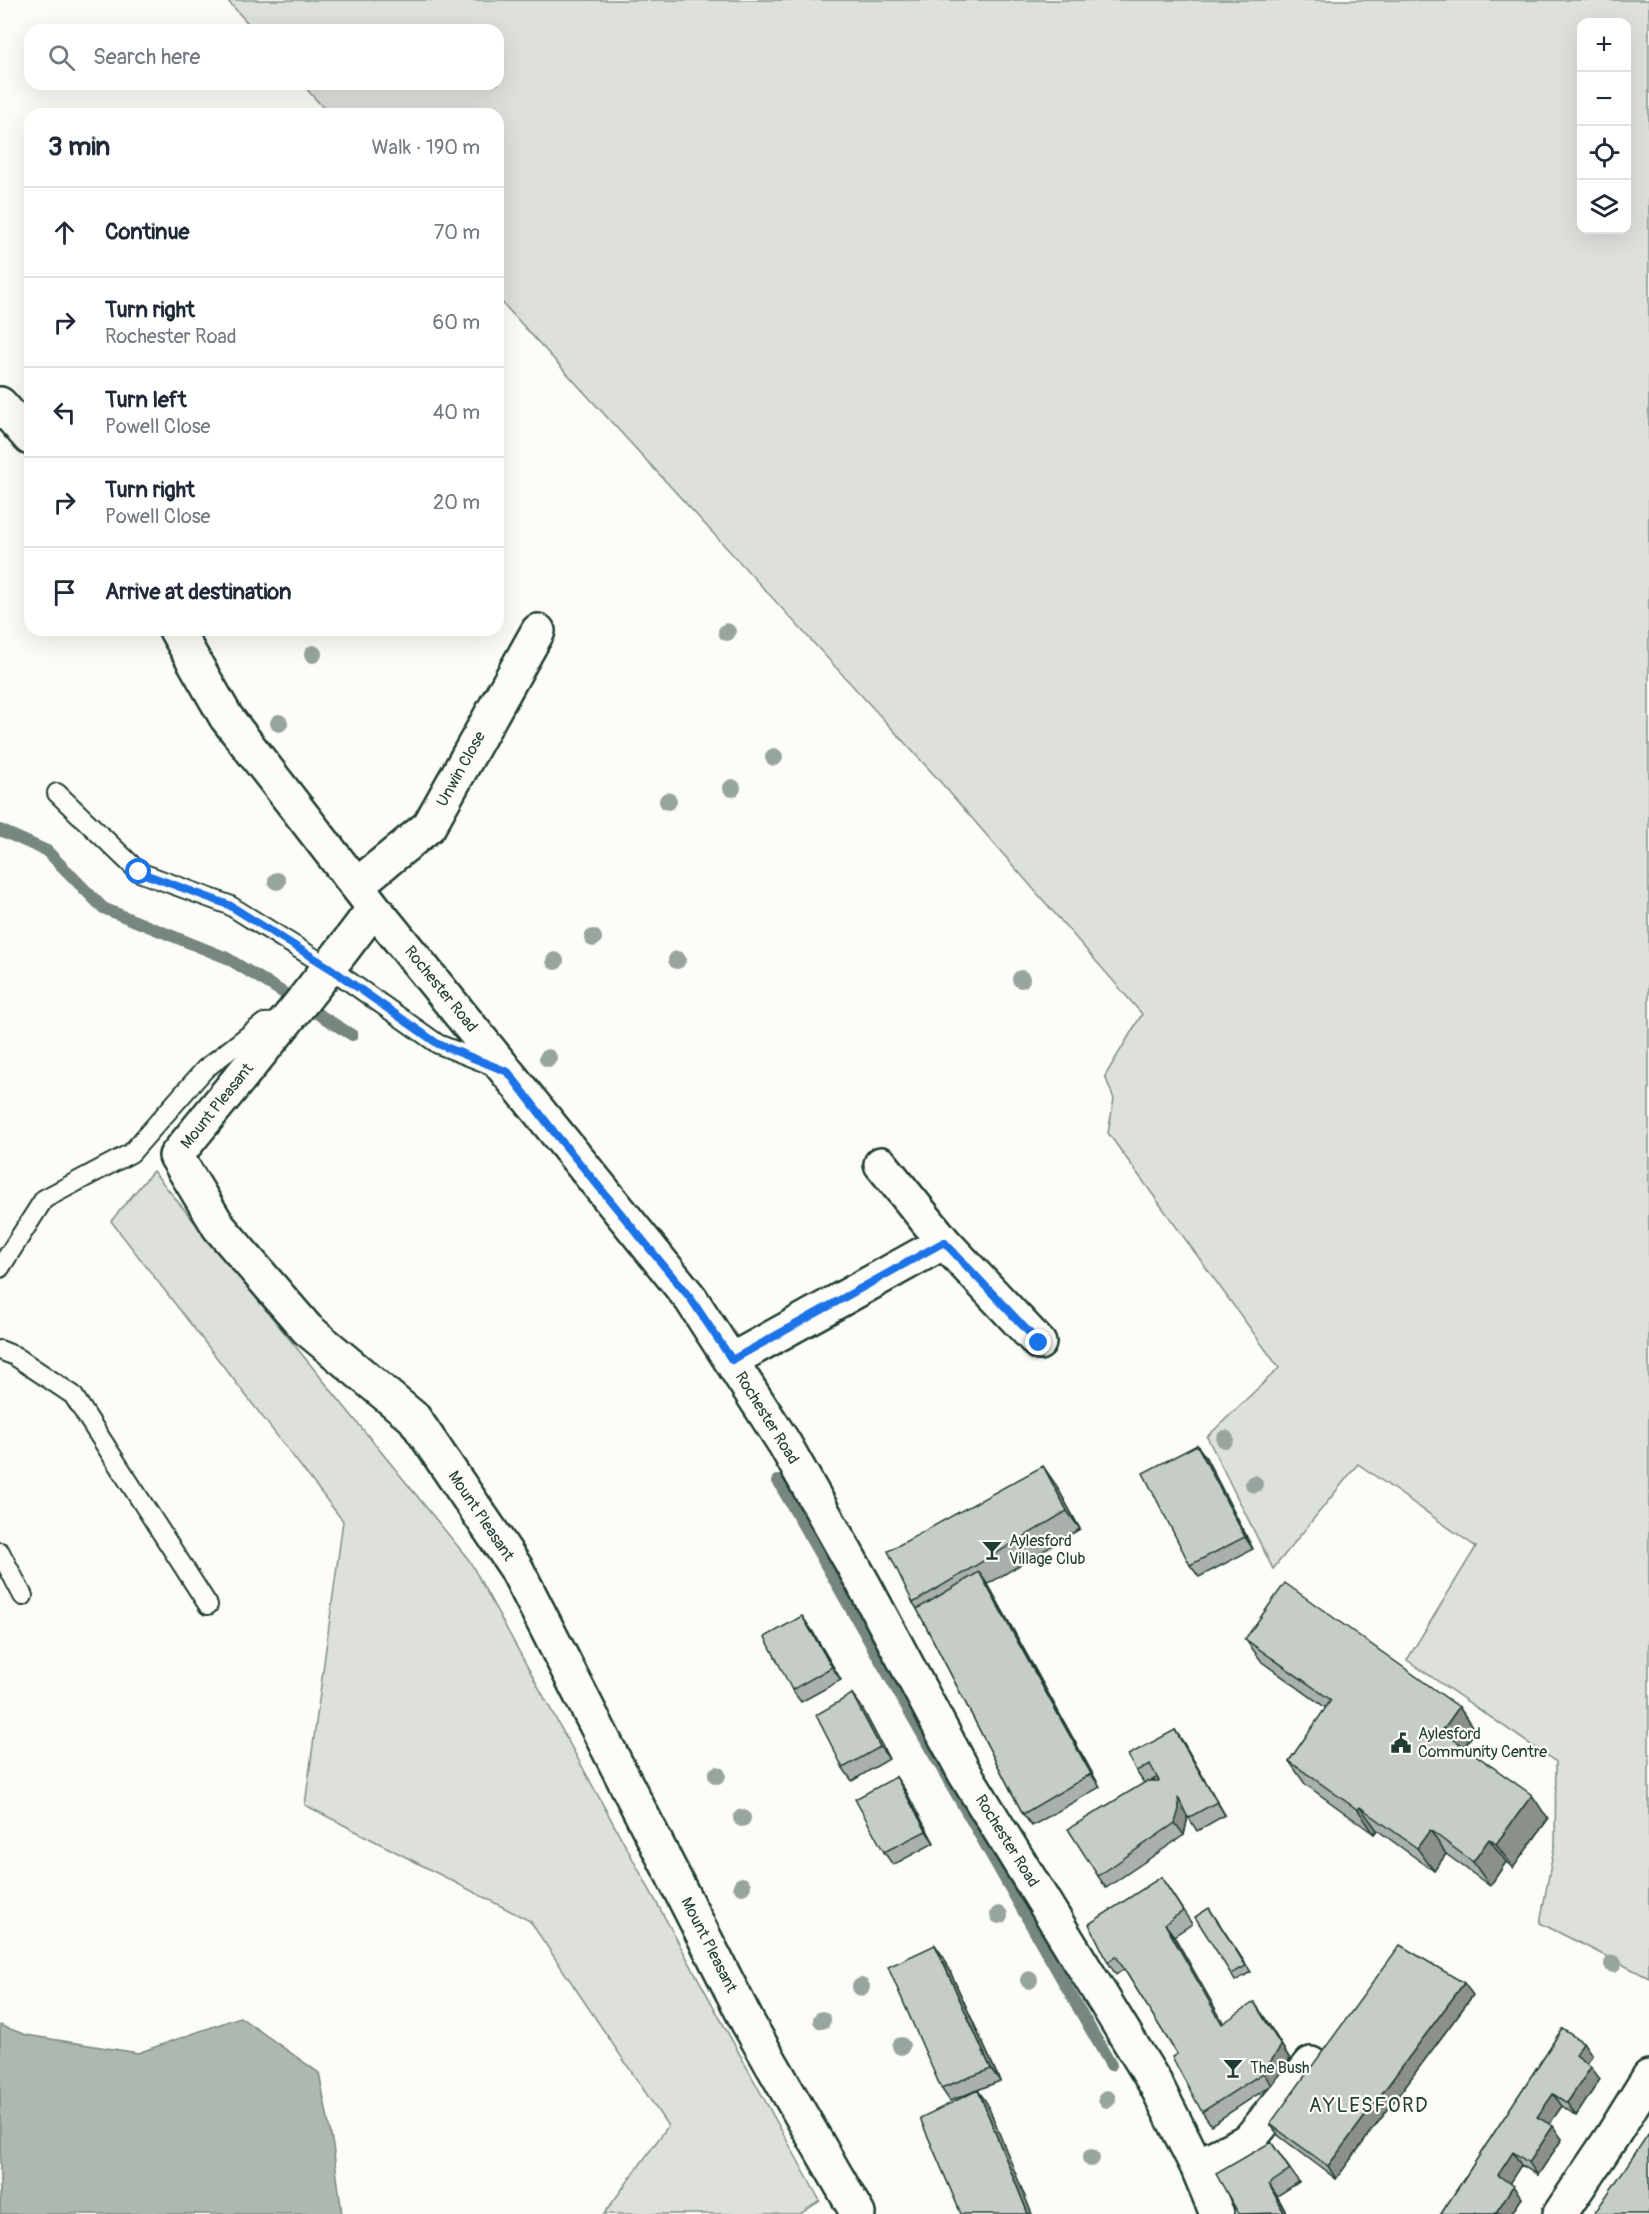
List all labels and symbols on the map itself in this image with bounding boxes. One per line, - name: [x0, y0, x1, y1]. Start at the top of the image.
- street label: Unwin Close: [432, 728, 490, 810]
- route start: [125, 858, 151, 884]
- street label: Rochester Road: [400, 942, 482, 1036]
- street label: Mount Pleasant: [176, 1059, 258, 1153]
- route end: [1025, 1329, 1051, 1355]
- street label: Rochester Road: [731, 1368, 803, 1468]
- street label: Mount Pleasant: [444, 1467, 519, 1565]
- place label: Aylesford Village Club: [1009, 1531, 1086, 1569]
- bar icon: Aylesford Village Club: [980, 1538, 1004, 1562]
- place label: Aylesford Community Centre: [1418, 1724, 1547, 1762]
- public building icon: Aylesford Community Centre: [1389, 1731, 1413, 1755]
- street label: Rochester Road: [971, 1791, 1043, 1891]
- street label: Mount Pleasant: [676, 1894, 742, 1997]
- bar icon: The Bush: [1221, 2056, 1245, 2080]
- place label: The Bush: [1250, 2058, 1310, 2078]
- district label: AYLESFORD: [1309, 2093, 1429, 2118]

